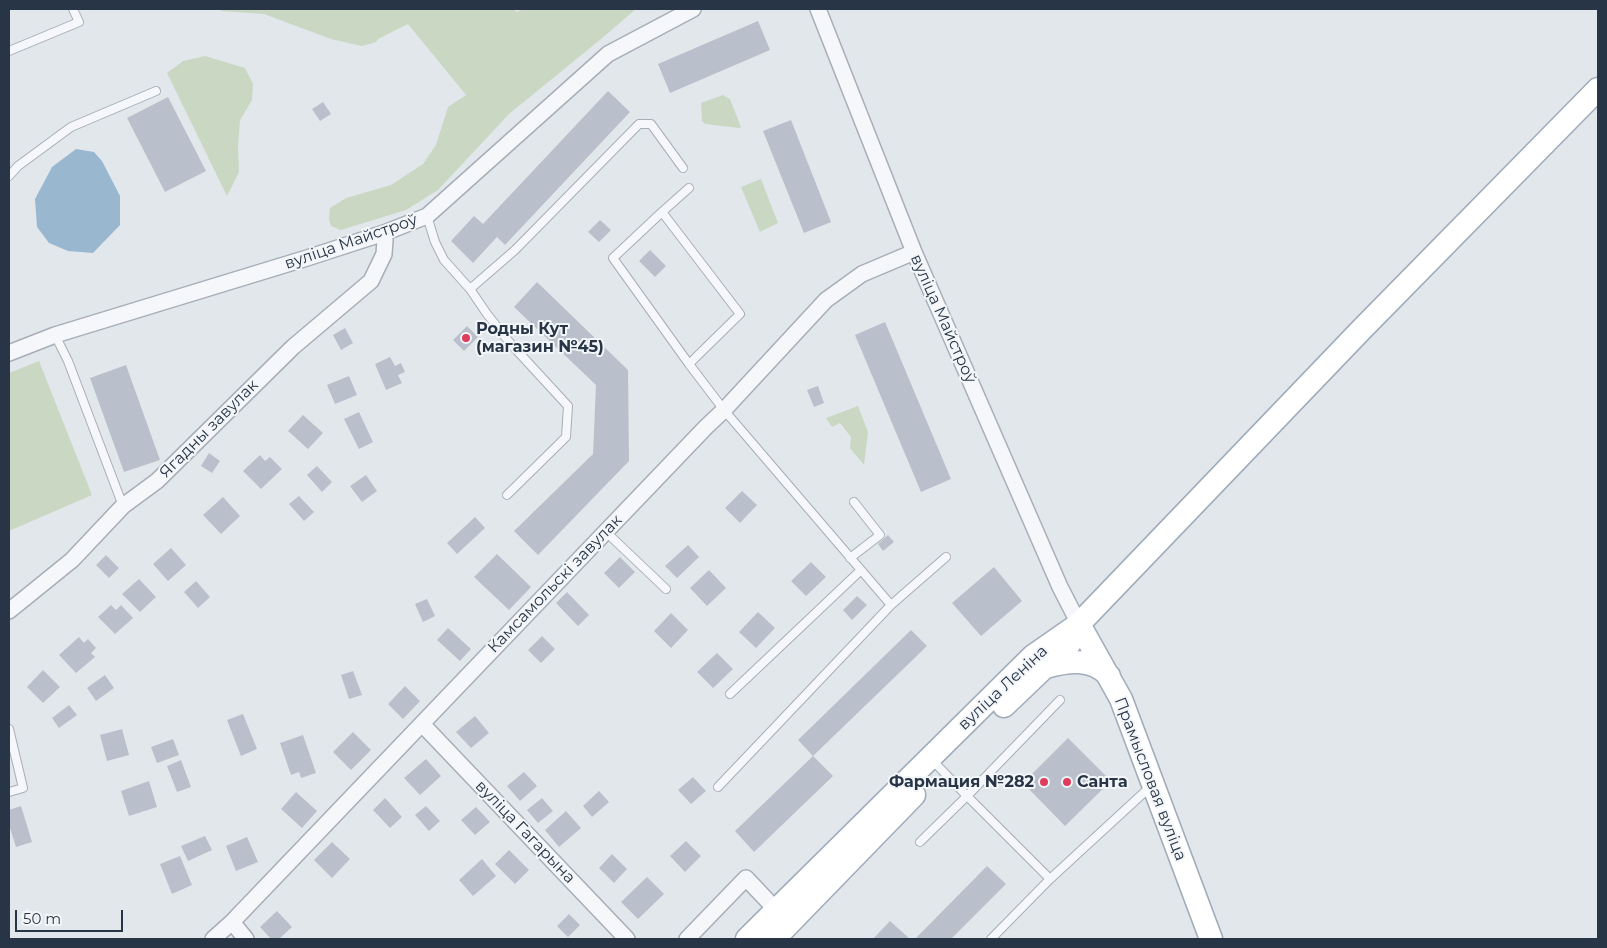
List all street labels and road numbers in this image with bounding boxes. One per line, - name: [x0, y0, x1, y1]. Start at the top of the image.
- street label: вуліца Майстроў: [282, 210, 420, 274]
- street label: вуліца Майстроў: [906, 251, 980, 387]
- street label: Ягадны завулак: [156, 376, 262, 482]
- street label: Камсамольскі завулак: [484, 511, 626, 657]
- street label: вуліца Леніна: [954, 642, 1052, 734]
- street label: Прамысловая вуліца: [1110, 695, 1190, 863]
- street label: вуліца Гагарына: [471, 776, 579, 888]

